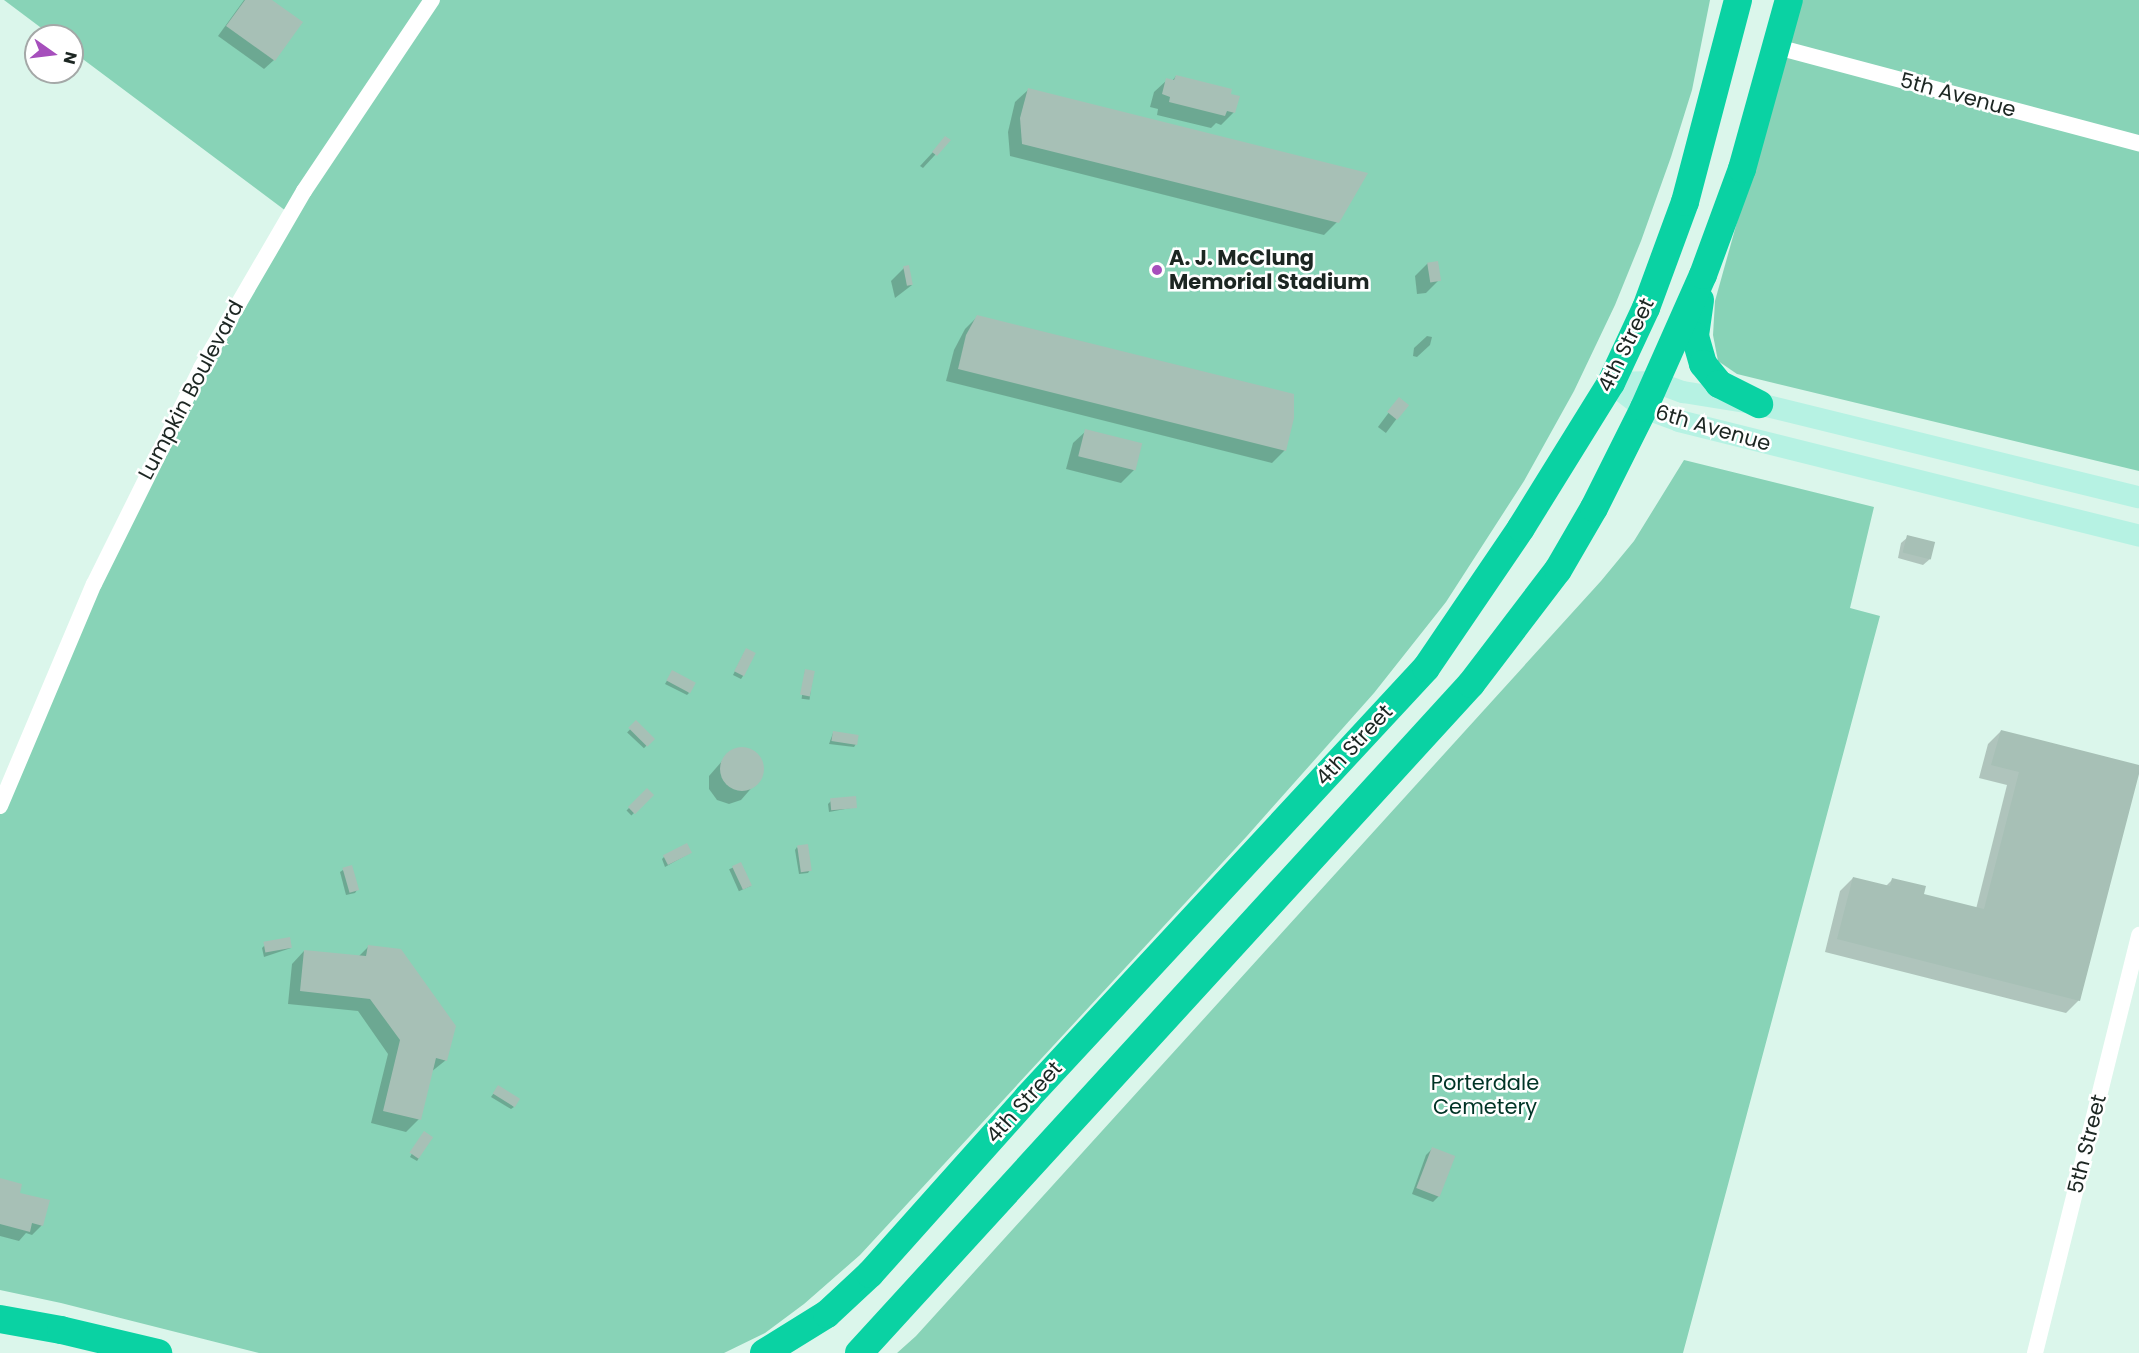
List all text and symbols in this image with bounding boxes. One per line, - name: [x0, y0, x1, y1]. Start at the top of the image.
- north arrow: [24, 24, 84, 84]
- text: N: [57, 49, 83, 67]
- street label: 5th Avenue: [1897, 67, 2019, 123]
- place label: A. J. McClung Memorial Stadium: [1169, 245, 1369, 295]
- marker: A. J. McClung Memorial Stadium: [1150, 263, 1164, 277]
- street label: 4th Street: [1592, 294, 1660, 396]
- street label: Lumpkin Boulevard: [133, 296, 249, 484]
- street label: 6th Avenue: [1652, 400, 1774, 456]
- street label: 4th Street: [1310, 699, 1398, 791]
- street label: 4th Street: [981, 1056, 1067, 1148]
- park label: Porterdale Cemetery: [1431, 1070, 1539, 1120]
- street label: 5th Street: [2063, 1092, 2111, 1196]

